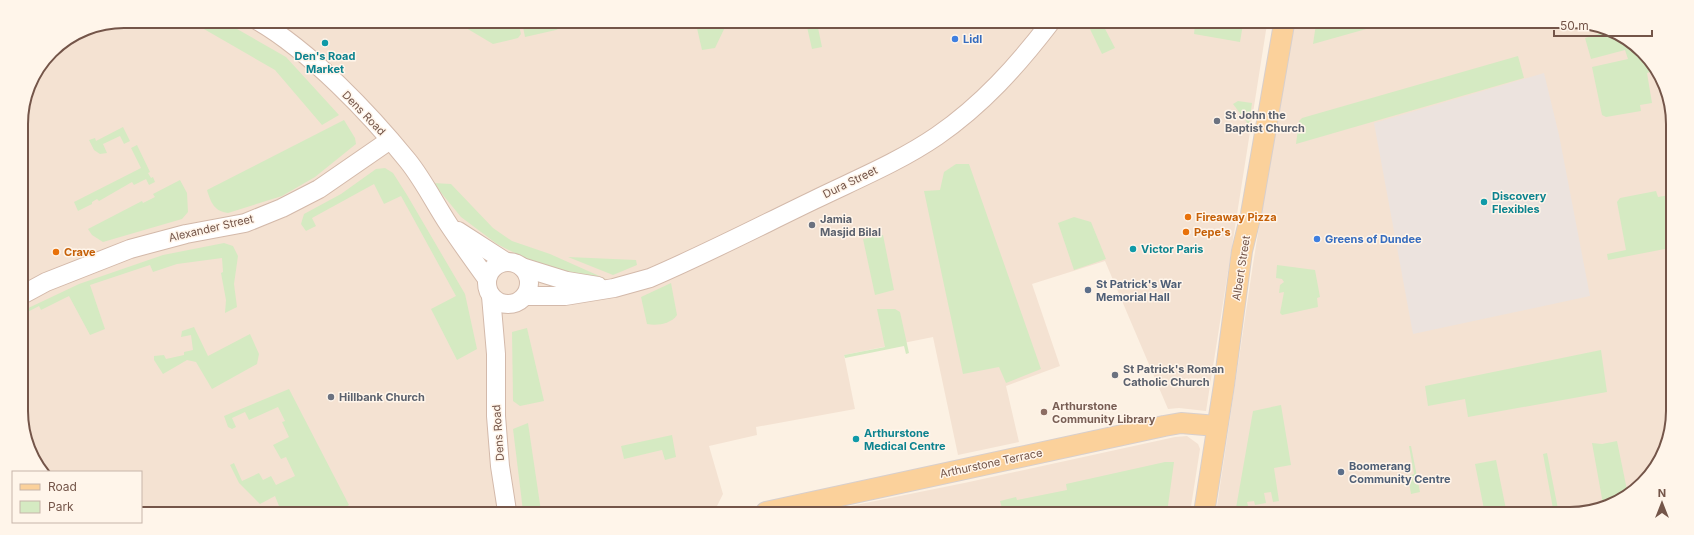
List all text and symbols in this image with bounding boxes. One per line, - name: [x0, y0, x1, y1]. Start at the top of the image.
- scale bar: [1554, 12, 1652, 38]
- text: 50 m: [1560, 18, 1589, 33]
- place label: Lidl: [963, 32, 982, 46]
- marker: Lidl: [950, 34, 960, 44]
- marker: Den's Road Market: [320, 38, 330, 48]
- place label: Den's Road Market: [295, 49, 355, 76]
- street label: Dens Road: [339, 88, 389, 138]
- place label: St John the Baptist Church: [1225, 108, 1305, 135]
- marker: St John the Baptist Church: [1212, 116, 1222, 126]
- street label: Dura Street: [820, 163, 880, 201]
- place label: Discovery Flexibles: [1492, 189, 1547, 216]
- marker: Discovery Flexibles: [1479, 197, 1489, 207]
- place label: Fireaway Pizza: [1196, 210, 1277, 224]
- street label: Alexander Street: [167, 211, 255, 245]
- place label: Jamia Masjid Bilal: [820, 212, 881, 239]
- marker: Fireaway Pizza: [1183, 212, 1193, 222]
- marker: Jamia Masjid Bilal: [807, 220, 817, 230]
- place label: Pepe's: [1194, 225, 1231, 239]
- marker: Pepe's: [1181, 227, 1191, 237]
- place label: Greens of Dundee: [1325, 232, 1422, 246]
- street label: Albert Street: [1229, 234, 1253, 301]
- marker: Greens of Dundee: [1312, 234, 1322, 244]
- place label: Victor Paris: [1141, 242, 1204, 256]
- marker: Victor Paris: [1128, 244, 1138, 254]
- place label: Crave: [64, 245, 96, 259]
- marker: Crave: [51, 247, 61, 257]
- place label: St Patrick's War Memorial Hall: [1096, 277, 1182, 304]
- marker: St Patrick's War Memorial Hall: [1083, 285, 1093, 295]
- place label: St Patrick's Roman Catholic Church: [1123, 362, 1224, 389]
- marker: St Patrick's Roman Catholic Church: [1110, 370, 1120, 380]
- place label: Hillbank Church: [339, 390, 425, 404]
- marker: Hillbank Church: [326, 392, 336, 402]
- place label: Arthurstone Community Library: [1052, 399, 1156, 426]
- street label: Dens Road: [489, 404, 507, 462]
- marker: Arthurstone Community Library: [1039, 407, 1049, 417]
- place label: Arthurstone Medical Centre: [864, 426, 946, 453]
- marker: Arthurstone Medical Centre: [851, 434, 861, 444]
- street label: Arthurstone Terrace: [938, 445, 1044, 481]
- place label: Boomerang Community Centre: [1349, 459, 1451, 486]
- marker: Boomerang Community Centre: [1336, 467, 1346, 477]
- legend: [12, 471, 142, 523]
- text: Road: [48, 479, 77, 494]
- north arrow: [1642, 483, 1682, 523]
- text: N: [1658, 486, 1666, 500]
- text: Park: [48, 499, 74, 514]

